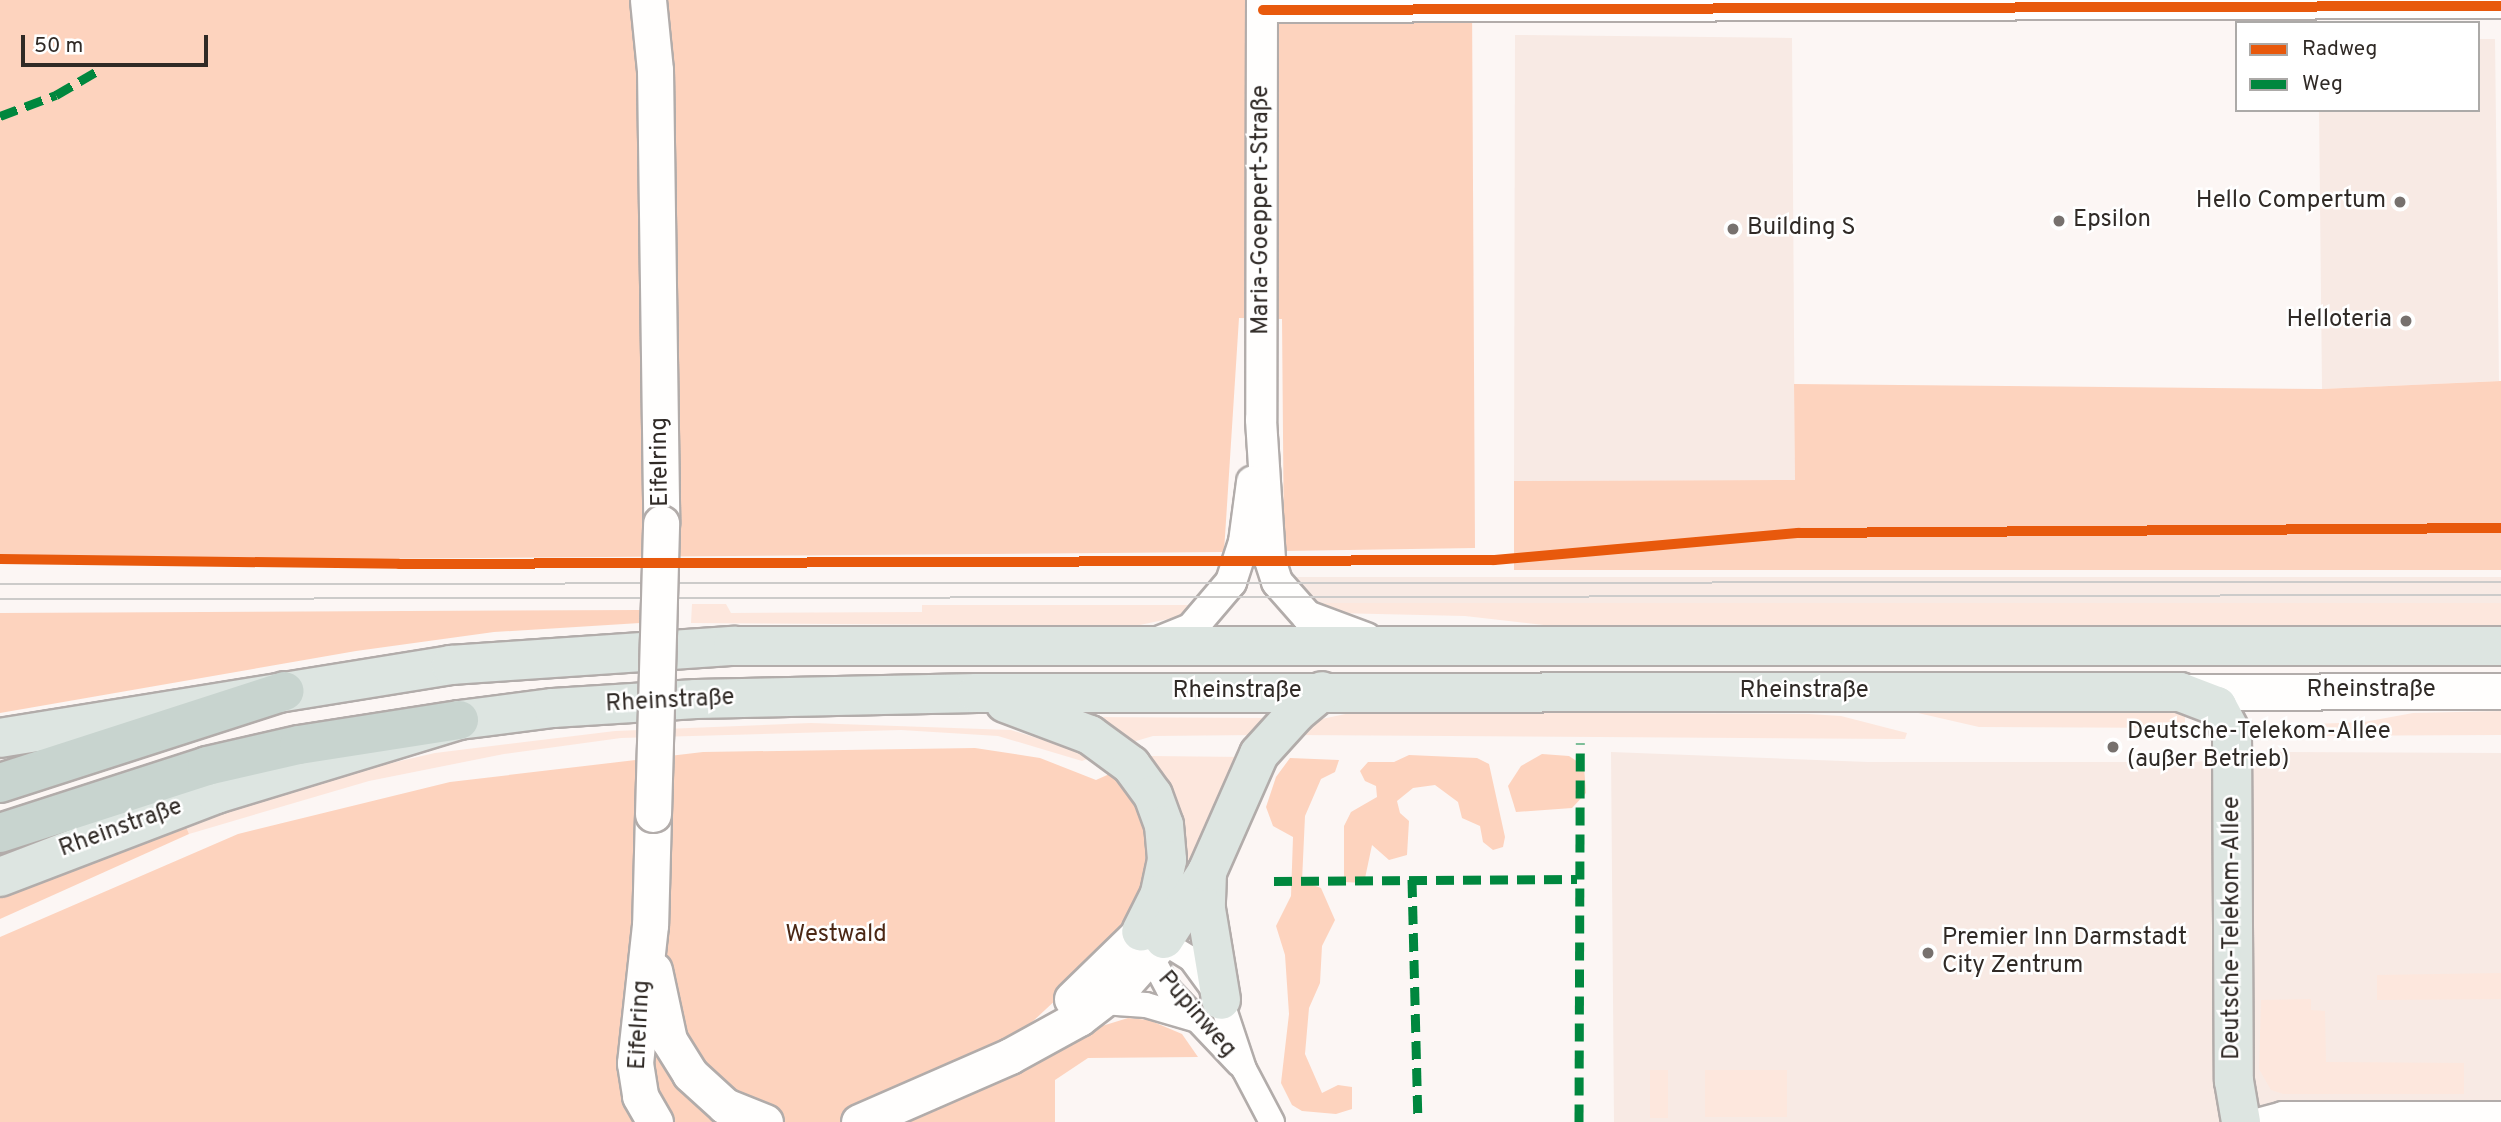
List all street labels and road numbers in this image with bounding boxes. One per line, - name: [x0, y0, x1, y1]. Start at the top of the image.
- street label: Maria-Goeppert-Straße: [1248, 85, 1276, 335]
- street label: Eifelring: [646, 417, 676, 507]
- street label: Rheinstraße: [2306, 677, 2436, 705]
- street label: Rheinstraße: [1172, 678, 1302, 706]
- street label: Rheinstraße: [1739, 678, 1869, 706]
- street label: Rheinstraße: [605, 684, 735, 720]
- street label: Rheinstraße: [55, 793, 187, 865]
- street label: Deutsche-Telekom-Allee: [2219, 796, 2247, 1060]
- street label: Pupinweg: [1151, 966, 1241, 1064]
- street label: Eifelring: [624, 979, 658, 1071]

